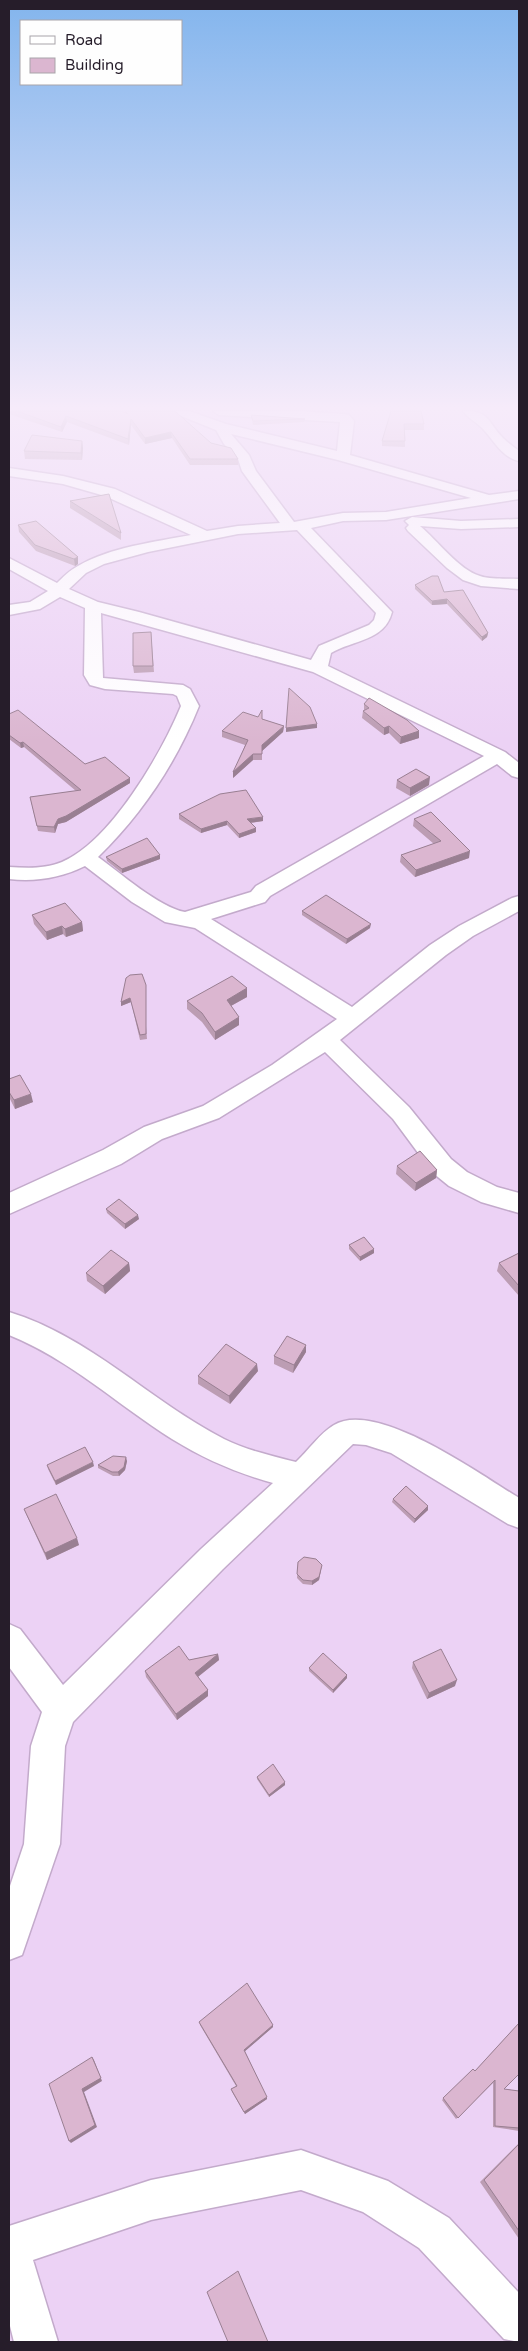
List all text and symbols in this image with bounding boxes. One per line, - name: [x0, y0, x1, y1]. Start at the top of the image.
- legend: [20, 20, 182, 85]
- text: Road: [65, 31, 103, 49]
- text: Building: [65, 56, 124, 74]

